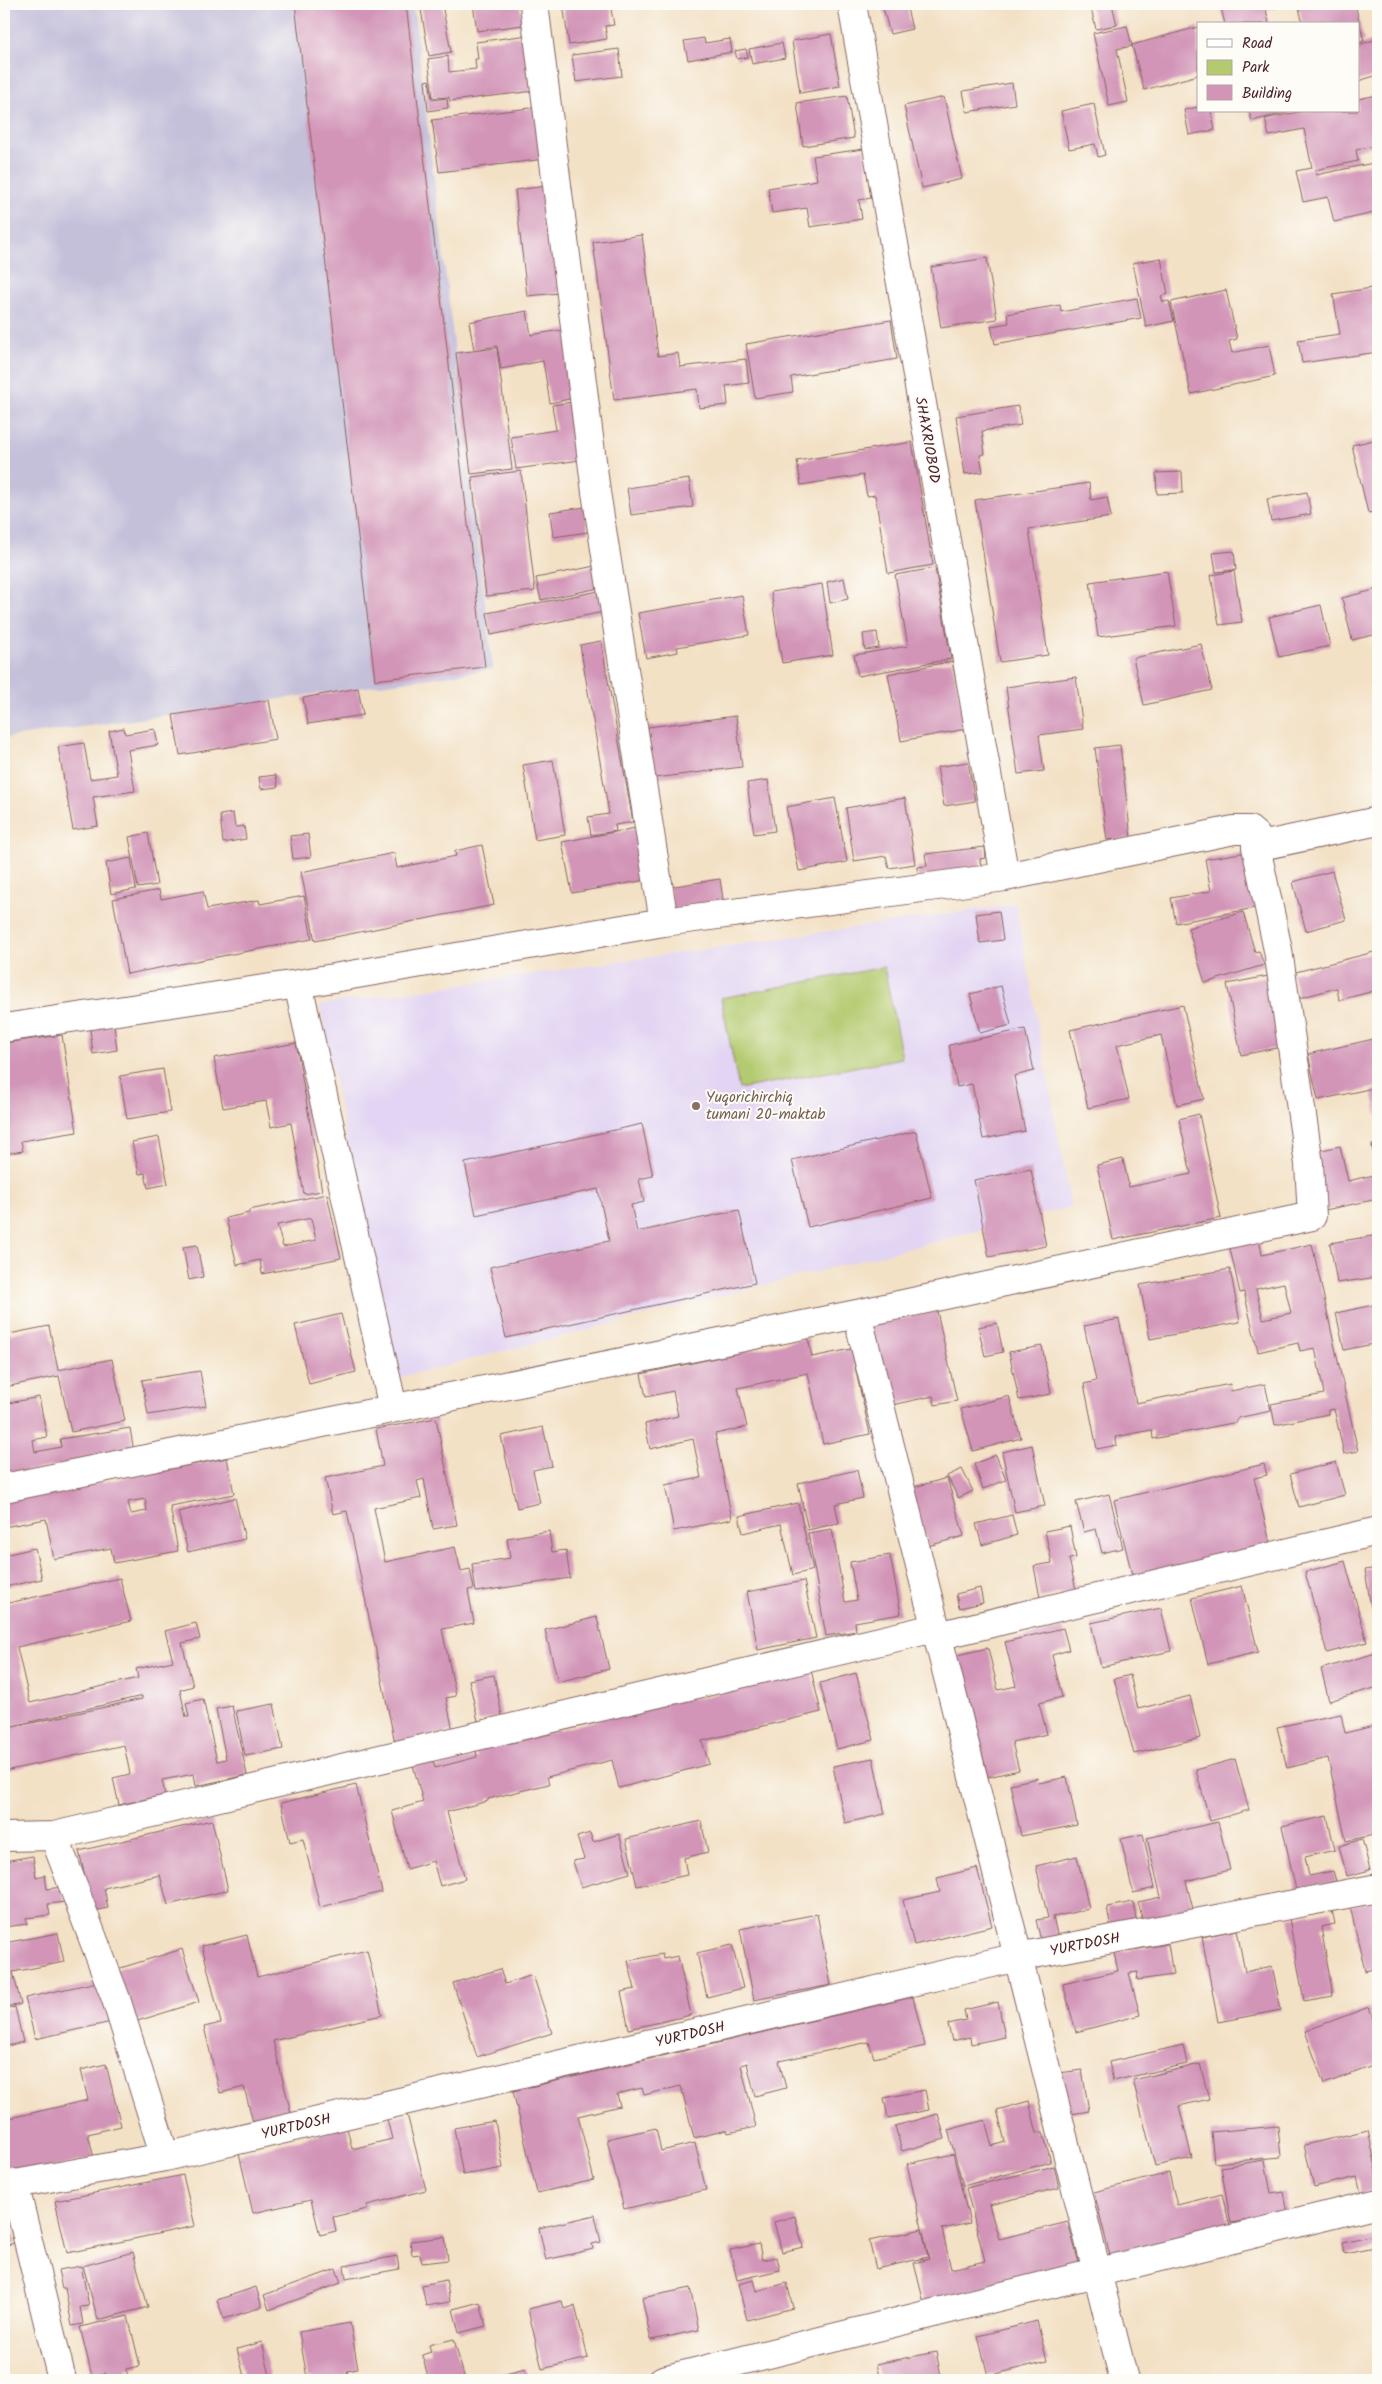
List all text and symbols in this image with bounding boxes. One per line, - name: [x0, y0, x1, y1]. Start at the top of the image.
- legend: [1197, 22, 1360, 112]
- text: Road: [1242, 32, 1273, 56]
- text: Park: [1242, 56, 1270, 80]
- text: Building: [1242, 82, 1292, 106]
- street label: SHAXRIOBOD: [908, 395, 946, 486]
- place label: Yuqorichirchiq tumani 20-maktab: [706, 1086, 826, 1127]
- marker: Yuqorichirchiq tumani 20-maktab: [690, 1100, 702, 1112]
- street label: YURTDOSH: [1048, 1926, 1122, 1964]
- street label: YURTDOSH: [653, 2015, 728, 2055]
- street label: YURTDOSH: [259, 2107, 334, 2147]

